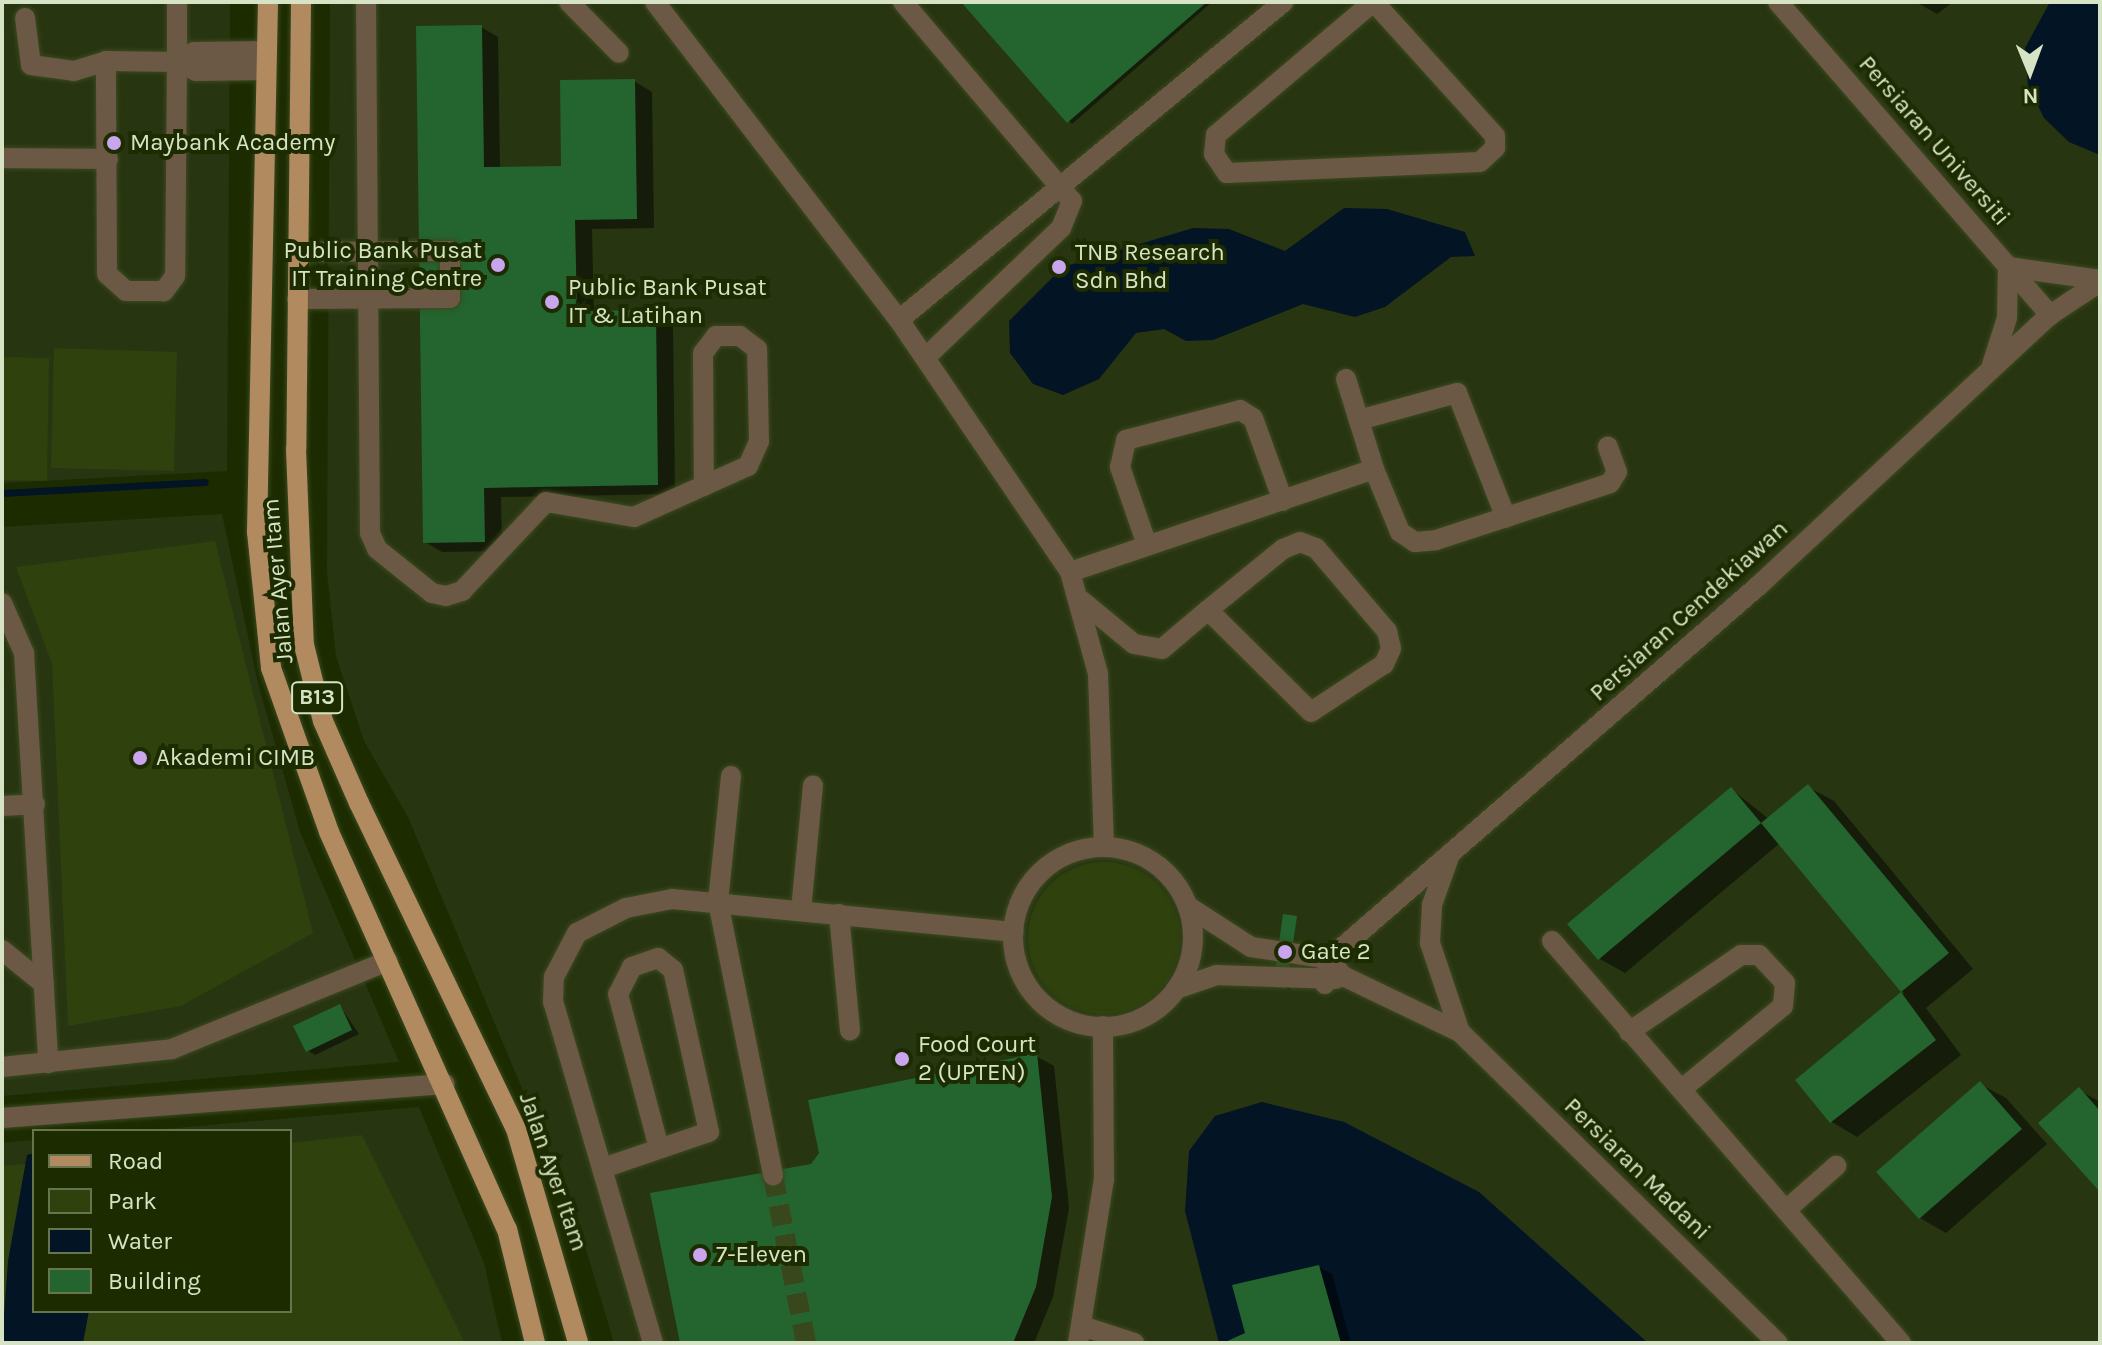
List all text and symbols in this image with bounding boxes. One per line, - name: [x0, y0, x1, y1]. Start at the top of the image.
- north arrow: [1990, 32, 2070, 112]
- street label: Persiaran Universiti: [1852, 50, 2016, 232]
- text: N: [2022, 83, 2039, 109]
- place label: Maybank Academy: [130, 129, 335, 157]
- marker: Maybank Academy: [105, 134, 123, 152]
- place label: Public Bank Pusat IT Training Centre: [284, 237, 482, 293]
- place label: TNB Research Sdn Bhd: [1075, 239, 1225, 295]
- marker: Public Bank Pusat IT Training Centre: [489, 256, 507, 274]
- marker: TNB Research Sdn Bhd: [1050, 258, 1068, 276]
- place label: Public Bank Pusat IT & Latihan: [568, 274, 766, 330]
- marker: Public Bank Pusat IT & Latihan: [543, 293, 561, 311]
- street label: Jalan Ayer Itam: [256, 497, 300, 665]
- street label: Persiaran Cendekiawan: [1584, 515, 1794, 707]
- road number: B13: [291, 680, 343, 716]
- place label: Akademi CIMB: [156, 744, 315, 772]
- marker: Akademi CIMB: [131, 749, 149, 767]
- place label: Gate 2: [1301, 938, 1371, 966]
- marker: Gate 2: [1276, 943, 1294, 961]
- place label: Food Court 2 (UPTEN): [918, 1031, 1036, 1087]
- marker: Food Court 2 (UPTEN): [893, 1050, 911, 1068]
- street label: Jalan Ayer Itam: [512, 1089, 594, 1255]
- street label: Persiaran Madani: [1558, 1092, 1716, 1246]
- legend: [32, 1129, 292, 1313]
- text: Road: [108, 1147, 163, 1175]
- text: Park: [108, 1187, 157, 1215]
- text: Water: [108, 1227, 172, 1255]
- place label: 7-Eleven: [716, 1241, 807, 1269]
- marker: 7-Eleven: [691, 1246, 709, 1264]
- text: Building: [108, 1267, 201, 1295]

